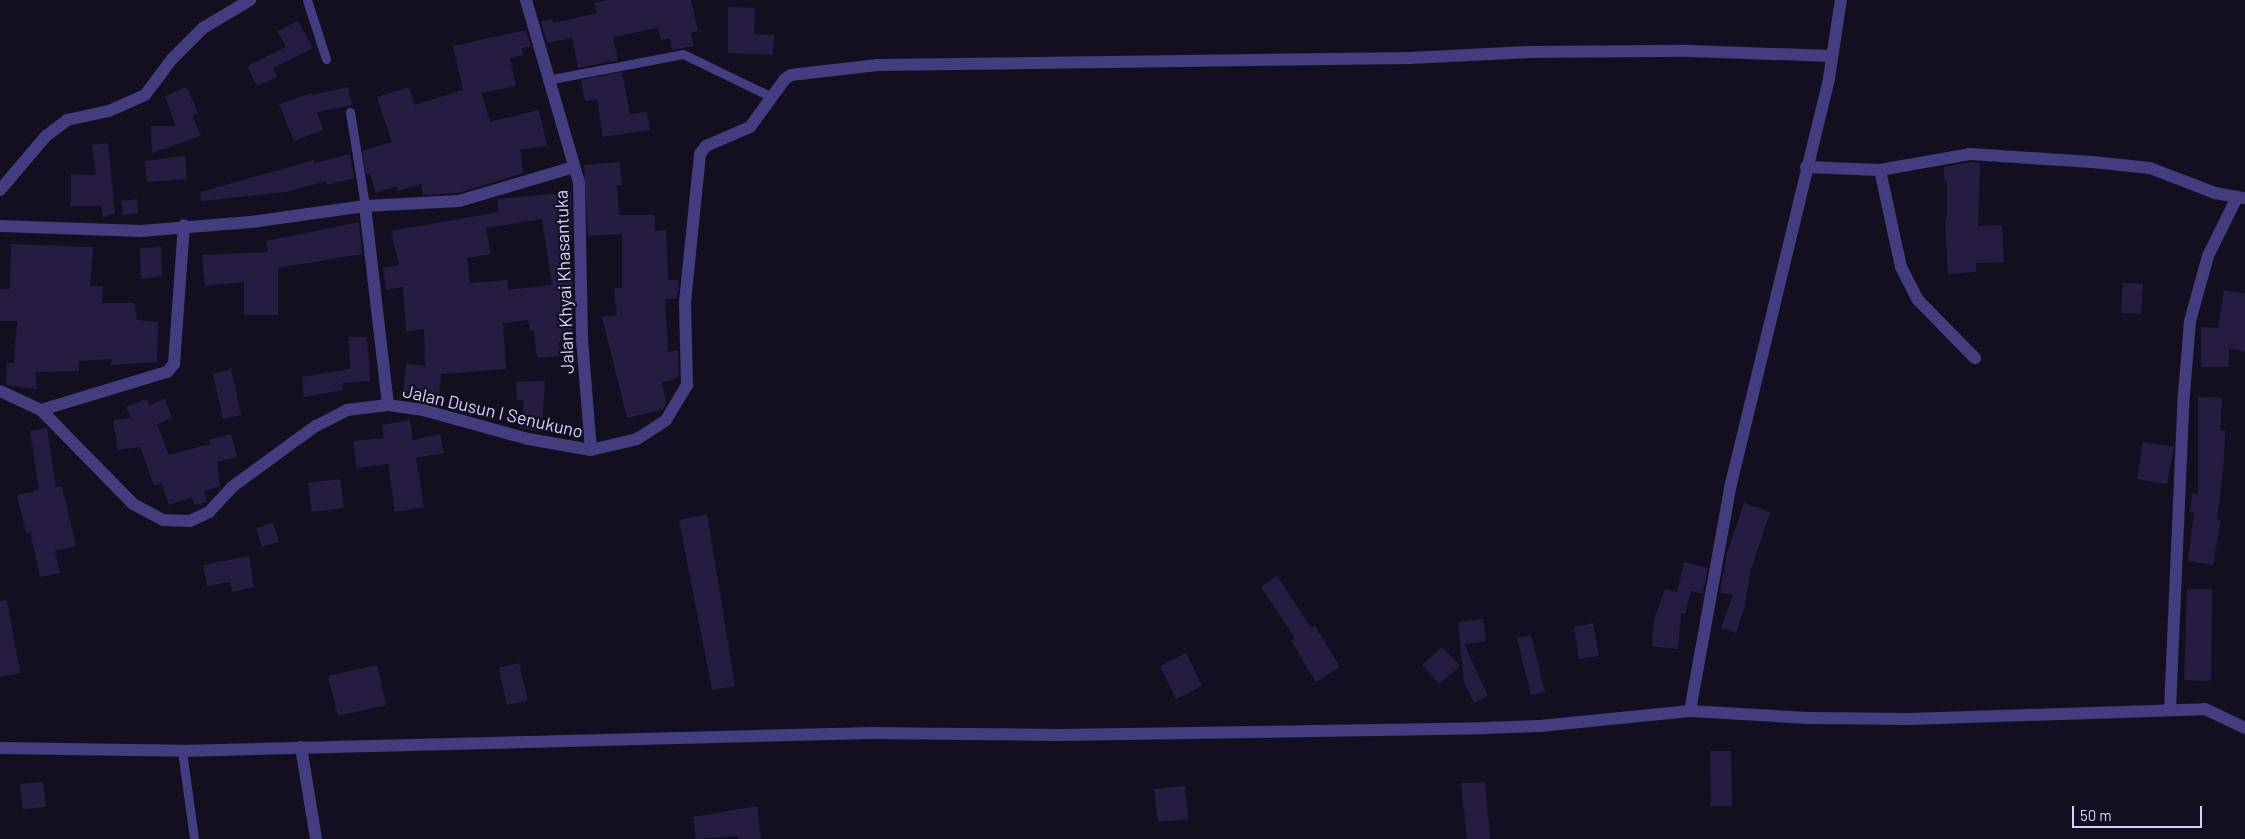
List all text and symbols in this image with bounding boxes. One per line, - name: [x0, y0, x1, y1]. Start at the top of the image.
- street label: Jalan Khyai Khasantuka: [550, 190, 578, 374]
- street label: Jalan Dusun I Senukuno: [401, 380, 585, 442]
- scale bar: [2075, 796, 2205, 828]
- text: 50 m: [2080, 806, 2112, 824]

